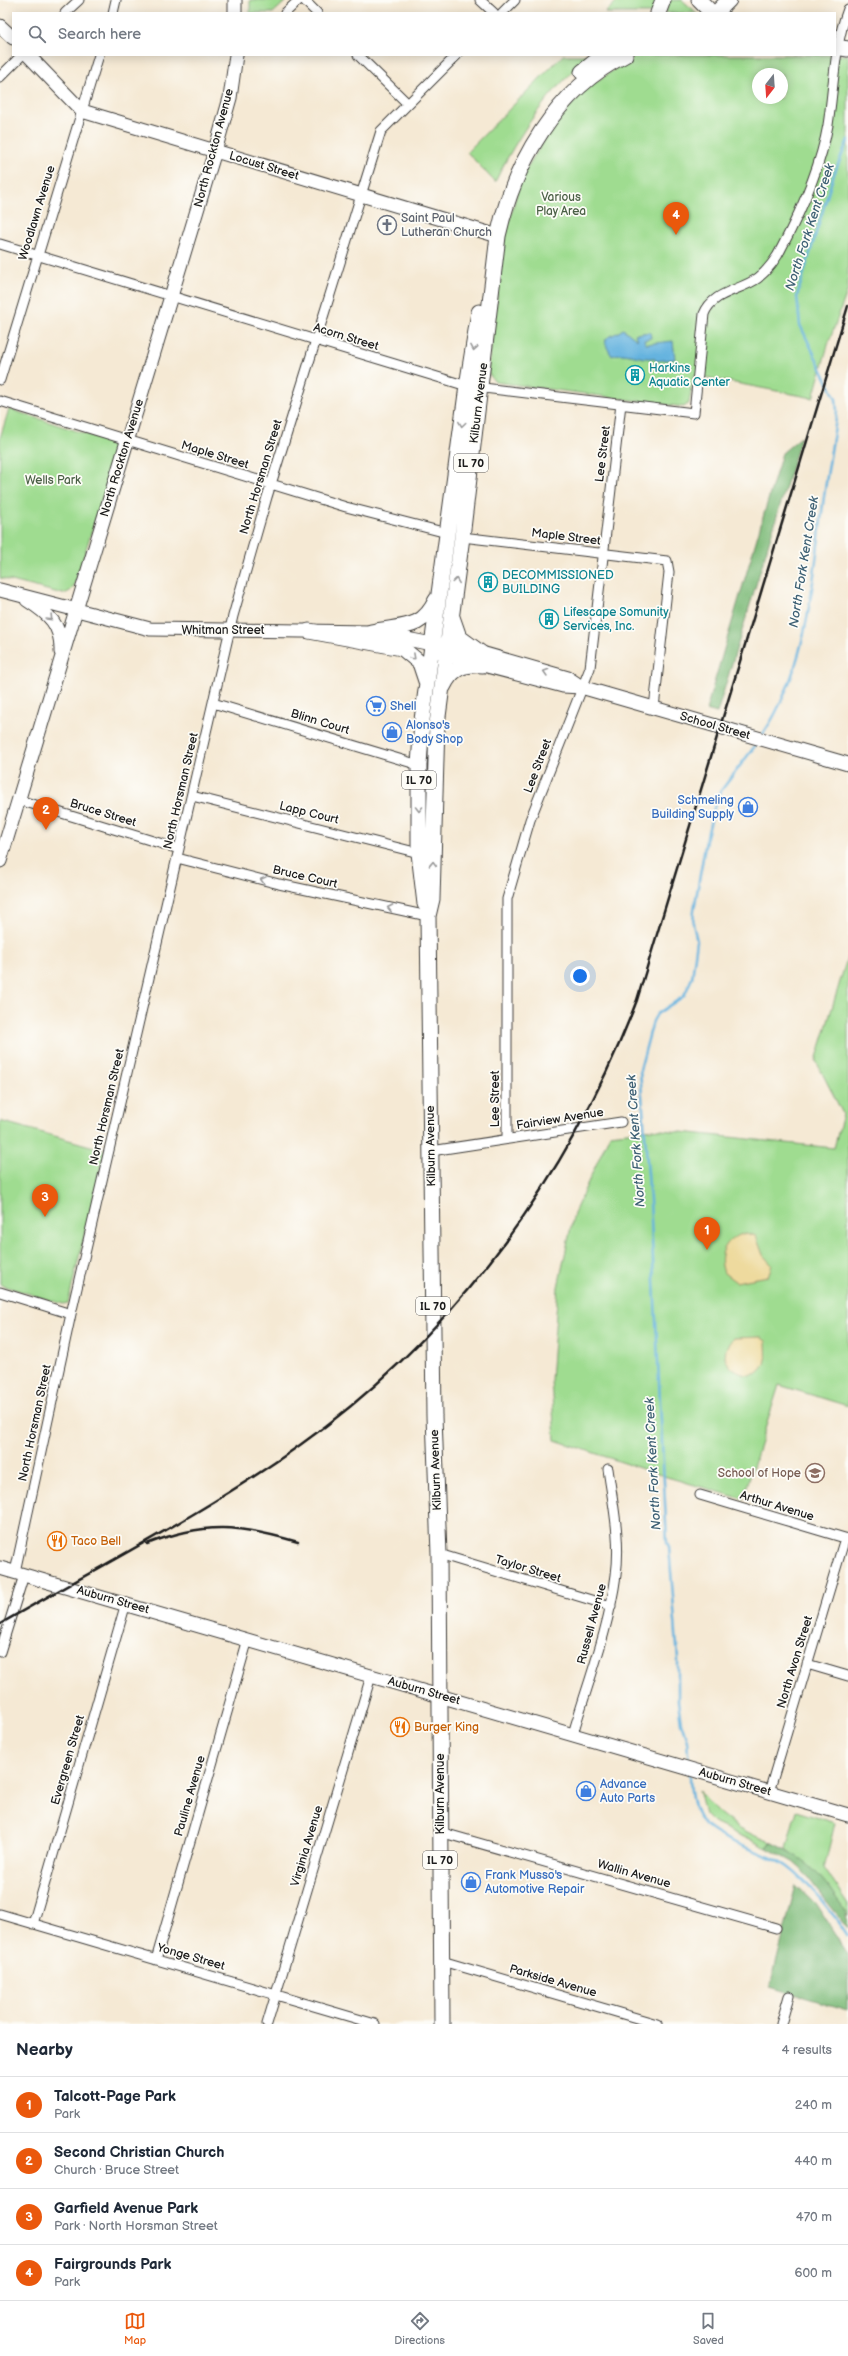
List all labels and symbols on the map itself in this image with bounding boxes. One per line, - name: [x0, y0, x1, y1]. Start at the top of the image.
- north arrow: [752, 68, 788, 104]
- street label: North Rockton Avenue: [191, 87, 237, 209]
- street label: Locust Street: [227, 148, 301, 184]
- water label: North Fork Kent Creek: [782, 161, 838, 293]
- street label: Woodlawn Avenue: [15, 164, 59, 262]
- park label: Various Play Area: [536, 190, 586, 219]
- pin: 4: [663, 202, 689, 235]
- place label: Saint Paul Lutheran Church: [401, 211, 492, 240]
- church icon: Saint Paul Lutheran Church: [376, 214, 398, 236]
- street label: Acorn Street: [312, 320, 381, 354]
- one-way arrow: [470, 345, 478, 351]
- place label: Harkins Aquatic Center: [649, 361, 731, 390]
- street label: Kilburn Avenue: [467, 362, 491, 444]
- building icon: Harkins Aquatic Center: [624, 364, 646, 386]
- street label: North Rockton Avenue: [97, 397, 147, 519]
- street label: North Horsman Street: [236, 418, 286, 536]
- one-way arrow: [458, 421, 467, 427]
- street label: Lee Street: [592, 425, 614, 483]
- street label: Maple Street: [179, 438, 251, 472]
- road number: IL 70: [454, 454, 488, 472]
- park label: Wells Park: [25, 473, 81, 488]
- water label: North Fork Kent Creek: [786, 495, 822, 629]
- street label: Maple Street: [530, 525, 602, 549]
- place label: DECOMMISSIONED BUILDING: [502, 568, 614, 597]
- building icon: DECOMMISSIONED BUILDING: [477, 571, 499, 593]
- one-way arrow: [451, 578, 460, 584]
- place label: Lifescape Somunity Services, Inc.: [563, 605, 669, 634]
- building icon: Lifescape Somunity Services, Inc.: [538, 608, 560, 630]
- one-way arrow: [45, 613, 53, 621]
- street label: Whitman Street: [181, 623, 265, 638]
- one-way arrow: [409, 652, 416, 659]
- one-way arrow: [543, 668, 550, 677]
- supermarket icon: Shell: [365, 695, 387, 717]
- place label: Shell: [390, 699, 416, 714]
- street label: Blinn Court: [289, 706, 351, 738]
- street label: School Street: [678, 709, 752, 743]
- place label: Alonso's Body Shop: [406, 718, 463, 747]
- shop icon: Alonso's Body Shop: [381, 721, 403, 743]
- street label: North Horsman Street: [160, 731, 202, 851]
- street label: Lee Street: [521, 737, 555, 795]
- road number: IL 70: [402, 771, 436, 789]
- place label: Schmeling Building Supply: [651, 793, 735, 822]
- street label: Bruce Street: [68, 796, 138, 830]
- shop icon: Schmeling Building Supply: [737, 796, 759, 818]
- pin: 2: [33, 797, 59, 830]
- street label: Lapp Court: [278, 798, 340, 828]
- one-way arrow: [415, 806, 423, 812]
- one-way arrow: [429, 861, 438, 867]
- street label: Bruce Court: [271, 862, 339, 892]
- one-way arrow: [260, 876, 267, 885]
- one-way arrow: [387, 905, 393, 913]
- your location: [570, 966, 590, 986]
- street label: North Horsman Street: [86, 1047, 128, 1167]
- street label: Lee Street: [488, 1070, 503, 1127]
- water label: North Fork Kent Creek: [623, 1074, 649, 1208]
- street label: Kilburn Avenue: [423, 1105, 439, 1187]
- street label: Fairview Avenue: [515, 1105, 605, 1133]
- pin: 3: [32, 1184, 58, 1217]
- pin: 1: [694, 1217, 720, 1250]
- road number: IL 70: [416, 1297, 450, 1315]
- street label: North Horsman Street: [15, 1363, 55, 1483]
- water label: North Fork Kent Creek: [642, 1397, 664, 1531]
- street label: Kilburn Avenue: [427, 1429, 445, 1511]
- school or university icon: School of Hope: [804, 1462, 826, 1484]
- place label: School of Hope: [718, 1466, 801, 1481]
- street label: Arthur Avenue: [738, 1488, 816, 1524]
- restaurant icon: Taco Bell: [46, 1530, 68, 1552]
- place label: Taco Bell: [71, 1534, 121, 1549]
- street label: Taylor Street: [493, 1552, 563, 1586]
- street label: Russell Avenue: [574, 1582, 610, 1666]
- street label: Auburn Street: [75, 1583, 151, 1618]
- street label: North Avon Street: [774, 1614, 816, 1710]
- street label: Auburn Street: [386, 1674, 462, 1709]
- street label: Evergreen Street: [48, 1713, 88, 1807]
- restaurant icon: Burger King: [389, 1716, 411, 1738]
- place label: Burger King: [414, 1720, 479, 1735]
- street label: Kilburn Avenue: [433, 1753, 448, 1835]
- street label: Pauline Avenue: [171, 1754, 209, 1838]
- street label: Auburn Street: [697, 1765, 773, 1800]
- place label: Advance Auto Parts: [600, 1777, 655, 1806]
- shop icon: Advance Auto Parts: [575, 1780, 597, 1802]
- street label: Virginia Avenue: [288, 1804, 326, 1888]
- road number: IL 70: [423, 1851, 457, 1869]
- street label: Wallin Avenue: [596, 1856, 672, 1892]
- place label: Frank Musso's Automotive Repair: [485, 1868, 585, 1897]
- shop icon: Frank Musso's Automotive Repair: [460, 1871, 482, 1893]
- street label: Yonge Street: [155, 1940, 227, 1974]
- street label: Parkside Avenue: [508, 1961, 598, 2001]

